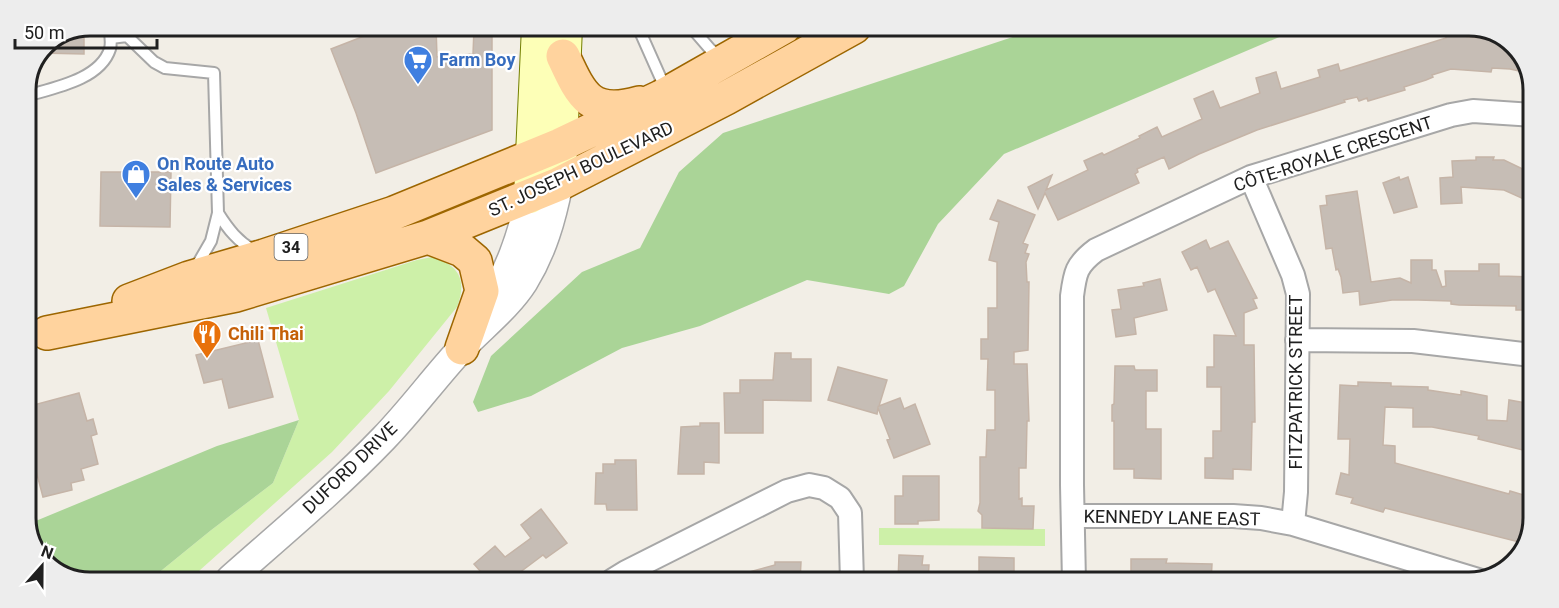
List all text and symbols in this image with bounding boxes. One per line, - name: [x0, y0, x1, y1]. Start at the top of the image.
- scale bar: [15, 12, 158, 50]
- text: 50 m: [24, 22, 64, 43]
- supermarket icon: Farm Boy: [402, 44, 434, 86]
- place label: Farm Boy: [439, 49, 516, 70]
- street label: CÔTE-ROYALE CRESCENT: [1231, 111, 1435, 196]
- street label: ST. JOSEPH BOULEVARD: [485, 117, 676, 221]
- place label: On Route Auto Sales & Services: [157, 153, 292, 195]
- shop icon: On Route Auto Sales & Services: [120, 158, 152, 200]
- road number: 34: [274, 234, 308, 260]
- street label: FITZPATRICK STREET: [1285, 294, 1306, 469]
- restaurant icon: Chili Thai: [191, 318, 223, 360]
- place label: Chili Thai: [228, 323, 304, 344]
- street label: DUFORD DRIVE: [298, 417, 401, 518]
- street label: KENNEDY LANE EAST: [1083, 505, 1261, 530]
- north arrow: [12, 536, 72, 596]
- text: N: [39, 542, 56, 563]

